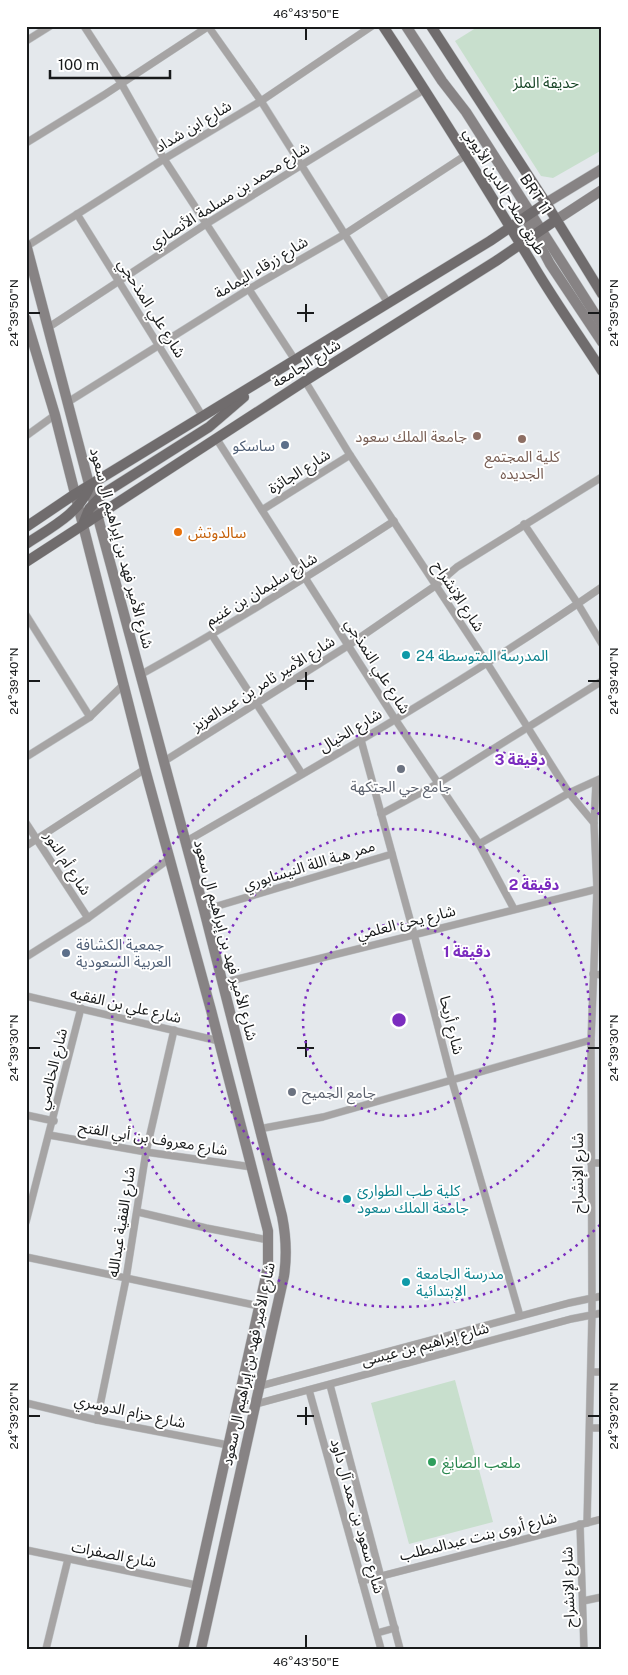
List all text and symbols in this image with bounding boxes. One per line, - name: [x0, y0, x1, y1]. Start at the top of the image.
- text: 46°43'50"E: [273, 7, 339, 21]
- scale bar: [50, 48, 170, 80]
- text: 100 m: [58, 56, 99, 73]
- park label: حديقة الملز: [512, 74, 579, 92]
- street label: شارع ابن شداد: [152, 97, 236, 159]
- street label: طريق صلاح الدين الأيوبي: [457, 124, 550, 260]
- street label: شارع محمد بن مسلمة الأنصاري: [146, 138, 315, 255]
- street label: BRT 11: [517, 171, 555, 217]
- street label: شارع زرقاء اليمامة: [211, 232, 313, 305]
- street label: شارع علي المذحجي: [111, 256, 189, 363]
- text: 24°39'50"N: [7, 279, 21, 347]
- text: 24°39'50"N: [607, 279, 621, 347]
- street label: شارع الجامعة: [269, 335, 346, 394]
- place label: جامعة الملك سعود: [355, 428, 467, 446]
- marker: جامعة الملك سعود: [471, 430, 483, 442]
- marker: كلية المجتمع الجديده: [516, 433, 528, 445]
- place label: ساسكو: [232, 437, 275, 455]
- marker: ساسكو: [279, 439, 291, 451]
- street label: شارع الجائزة: [265, 445, 335, 500]
- street label: شارع الأمير فهد بن إبراهيم ال سعود: [83, 446, 157, 652]
- place label: كلية المجتمع الجديده: [484, 448, 560, 482]
- place label: سالدوتش: [188, 524, 246, 542]
- marker: سالدوتش: [172, 526, 184, 538]
- street label: شارع سليمان بن غنيم: [202, 549, 322, 632]
- street label: شارع الإنشراح: [427, 558, 488, 637]
- street label: شارع علي النمذجي: [339, 615, 414, 719]
- street label: شارع الأمير ثامر بن عبدالعزيز: [188, 632, 340, 738]
- text: 24°39'40"N: [7, 647, 21, 715]
- place label: المدرسة المتوسطة 24: [416, 647, 548, 665]
- text: 24°39'40"N: [607, 647, 621, 715]
- marker: المدرسة المتوسطة 24: [400, 649, 412, 661]
- street label: شارع الخيال: [315, 704, 387, 759]
- text: 3 دقيقة: [494, 751, 546, 768]
- marker: جامع حي الجتكهة: [395, 763, 407, 775]
- place label: جامع حي الجتكهة: [350, 778, 452, 799]
- street label: شارع أم النور: [37, 827, 95, 900]
- street label: ممر هبة اللة النيسابوري: [241, 837, 378, 896]
- street label: شارع الأمير فهد بن إبراهيم ال سعود: [187, 838, 261, 1044]
- text: 2 دقيقة: [509, 876, 560, 893]
- street label: شارع يحئ العلمي: [355, 901, 458, 946]
- place label: جمعية الكشافة العربية السعودية: [76, 936, 171, 971]
- text: 1 دقيقة: [443, 943, 491, 960]
- marker: جمعية الكشافة العربية السعودية: [60, 947, 72, 959]
- street label: شارع علي بن الفقيه: [68, 984, 183, 1030]
- street label: شارع أريحا: [433, 994, 468, 1057]
- centre of rings: [390, 1011, 408, 1029]
- text: 24°39'30"N: [7, 1014, 21, 1082]
- text: 24°39'30"N: [607, 1014, 621, 1082]
- street label: شارع الخالصي: [34, 1026, 74, 1113]
- place label: جامع الجميح: [302, 1084, 376, 1105]
- marker: جامع الجميح: [286, 1086, 298, 1098]
- street label: شارع معروف بن أبي الفتح: [77, 1118, 229, 1162]
- street label: شارع الإنشراح: [569, 1132, 590, 1213]
- street label: شارع الفقية عبدالله: [104, 1165, 142, 1279]
- place label: كلية طب الطوارئ جامعة الملك سعود: [357, 1182, 469, 1217]
- marker: كلية طب الطوارئ جامعة الملك سعود: [341, 1193, 353, 1205]
- street label: شارع الأمير فهد بن إبراهيم ال سعود: [218, 1261, 282, 1468]
- place label: مدرسة الجامعة الإبتدائية: [416, 1265, 504, 1301]
- marker: مدرسة الجامعة الإبتدائية: [400, 1276, 412, 1288]
- street label: شارع إبراهيم بن عيسى: [359, 1319, 492, 1373]
- text: 24°39'20"N: [7, 1383, 21, 1449]
- text: 24°39'20"N: [607, 1383, 621, 1449]
- street label: شارع حزام الدوسري: [72, 1391, 187, 1435]
- street label: شارع سعود بن حمد آل داود: [324, 1437, 388, 1597]
- place label: ملعب الصايغ: [442, 1454, 521, 1475]
- marker: ملعب الصايغ: [426, 1456, 438, 1468]
- street label: شارع أروى بنت عبدالمطلب: [398, 1508, 559, 1568]
- street label: شارع الصفرات: [69, 1537, 158, 1575]
- street label: شارع الإنشراح: [558, 1546, 582, 1628]
- text: 46°43'50"E: [273, 1655, 339, 1669]

